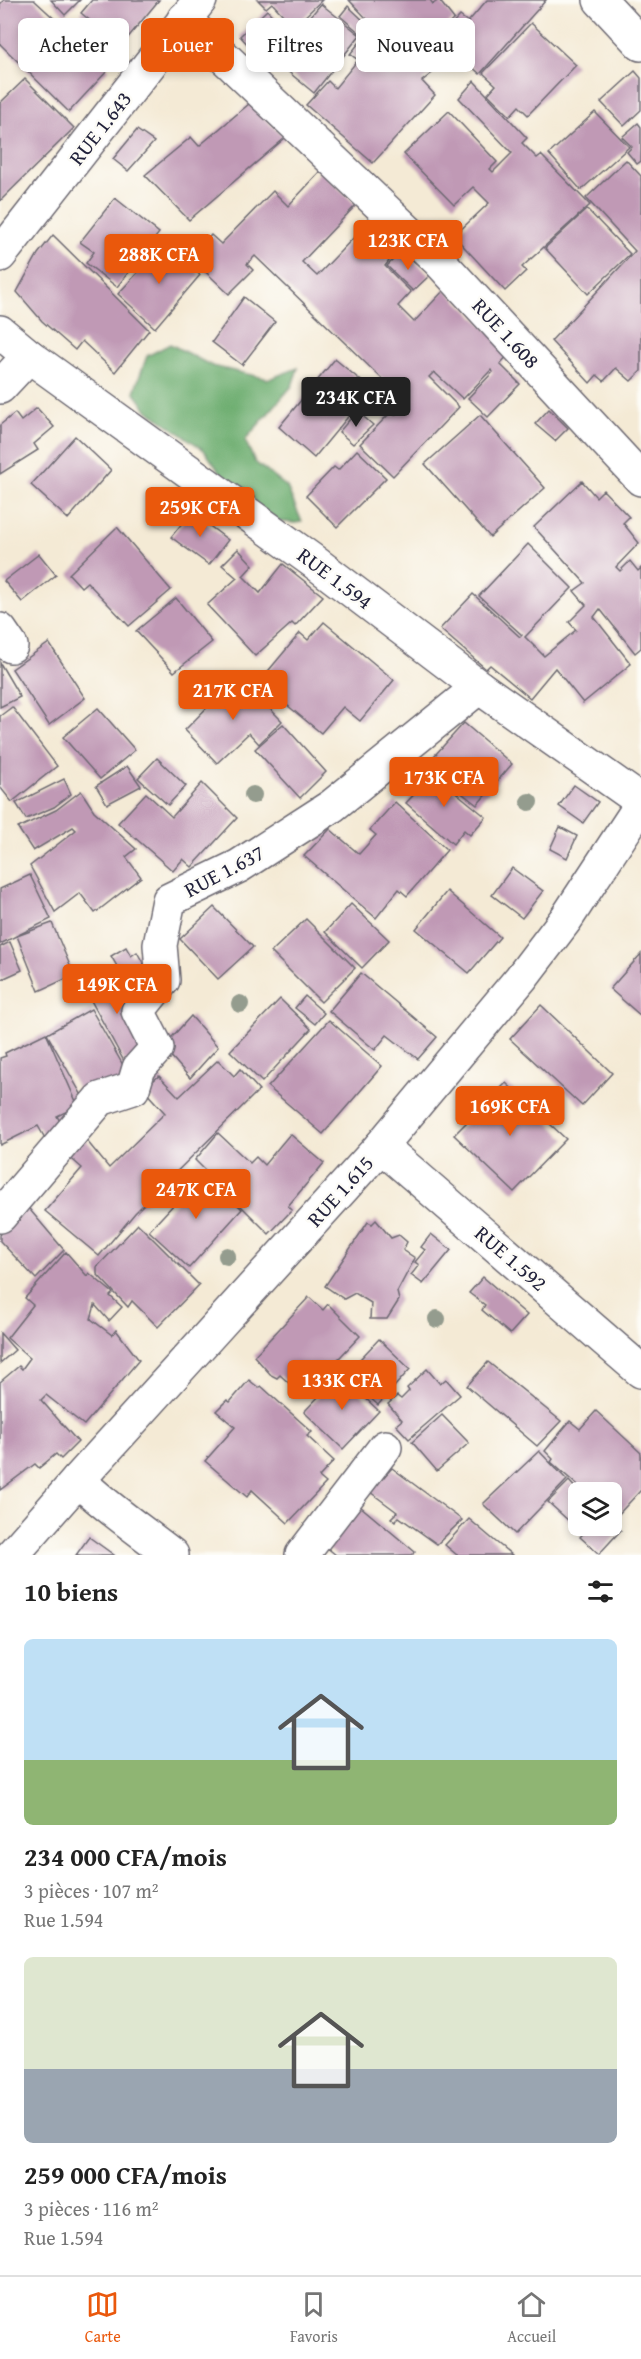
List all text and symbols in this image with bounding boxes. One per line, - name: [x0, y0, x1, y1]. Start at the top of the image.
- chip: Acheter: [18, 18, 129, 72]
- chip: Louer: [141, 18, 234, 72]
- chip: Filtres: [246, 18, 344, 72]
- chip: Nouveau: [356, 18, 475, 72]
- street label: RUE 1.643: [61, 84, 139, 172]
- pin: 123K CFA: [346, 220, 470, 271]
- text: 123K CFA: [367, 225, 449, 254]
- pin: 288K CFA: [97, 234, 221, 285]
- text: 288K CFA: [118, 239, 200, 268]
- street label: RUE 1.608: [465, 291, 547, 375]
- pin: 234K CFA: [294, 377, 418, 428]
- text: 234K CFA: [315, 382, 397, 411]
- pin: 259K CFA: [138, 487, 262, 538]
- text: 259K CFA: [159, 492, 241, 521]
- street label: RUE 1.594: [291, 540, 379, 616]
- pin: 217K CFA: [171, 670, 295, 721]
- text: 217K CFA: [192, 675, 274, 704]
- pin: 173K CFA: [382, 757, 506, 808]
- text: 173K CFA: [403, 762, 485, 791]
- street label: RUE 1.637: [178, 837, 270, 905]
- pin: 149K CFA: [55, 964, 179, 1015]
- text: 149K CFA: [76, 969, 158, 998]
- pin: 169K CFA: [448, 1086, 572, 1137]
- text: 169K CFA: [469, 1091, 551, 1120]
- street label: RUE 1.615: [299, 1148, 381, 1234]
- pin: 247K CFA: [134, 1169, 258, 1220]
- text: 247K CFA: [155, 1174, 237, 1203]
- street label: RUE 1.592: [468, 1218, 554, 1298]
- pin: 133K CFA: [280, 1360, 404, 1411]
- text: 133K CFA: [301, 1365, 383, 1394]
- map controls: [568, 1482, 622, 1536]
- button: layers: [568, 1482, 622, 1536]
- text: 10 biens: [24, 1572, 118, 1611]
- icon: filters: [584, 1575, 617, 1608]
- icon: home: [267, 1678, 375, 1786]
- text: 234 000 CFA/mois: [24, 1837, 227, 1876]
- text: 3 pièces · 107 m²: [24, 1876, 159, 1905]
- text: Rue 1.594: [24, 1905, 104, 1934]
- icon: home: [267, 1996, 375, 2104]
- text: 259 000 CFA/mois: [24, 2155, 227, 2194]
- text: 3 pièces · 116 m²: [24, 2194, 159, 2223]
- text: Rue 1.594: [24, 2223, 104, 2252]
- tab: Carte: [85, 2288, 121, 2348]
- tab: Favoris: [290, 2288, 338, 2348]
- tab: Accueil: [507, 2288, 556, 2348]

